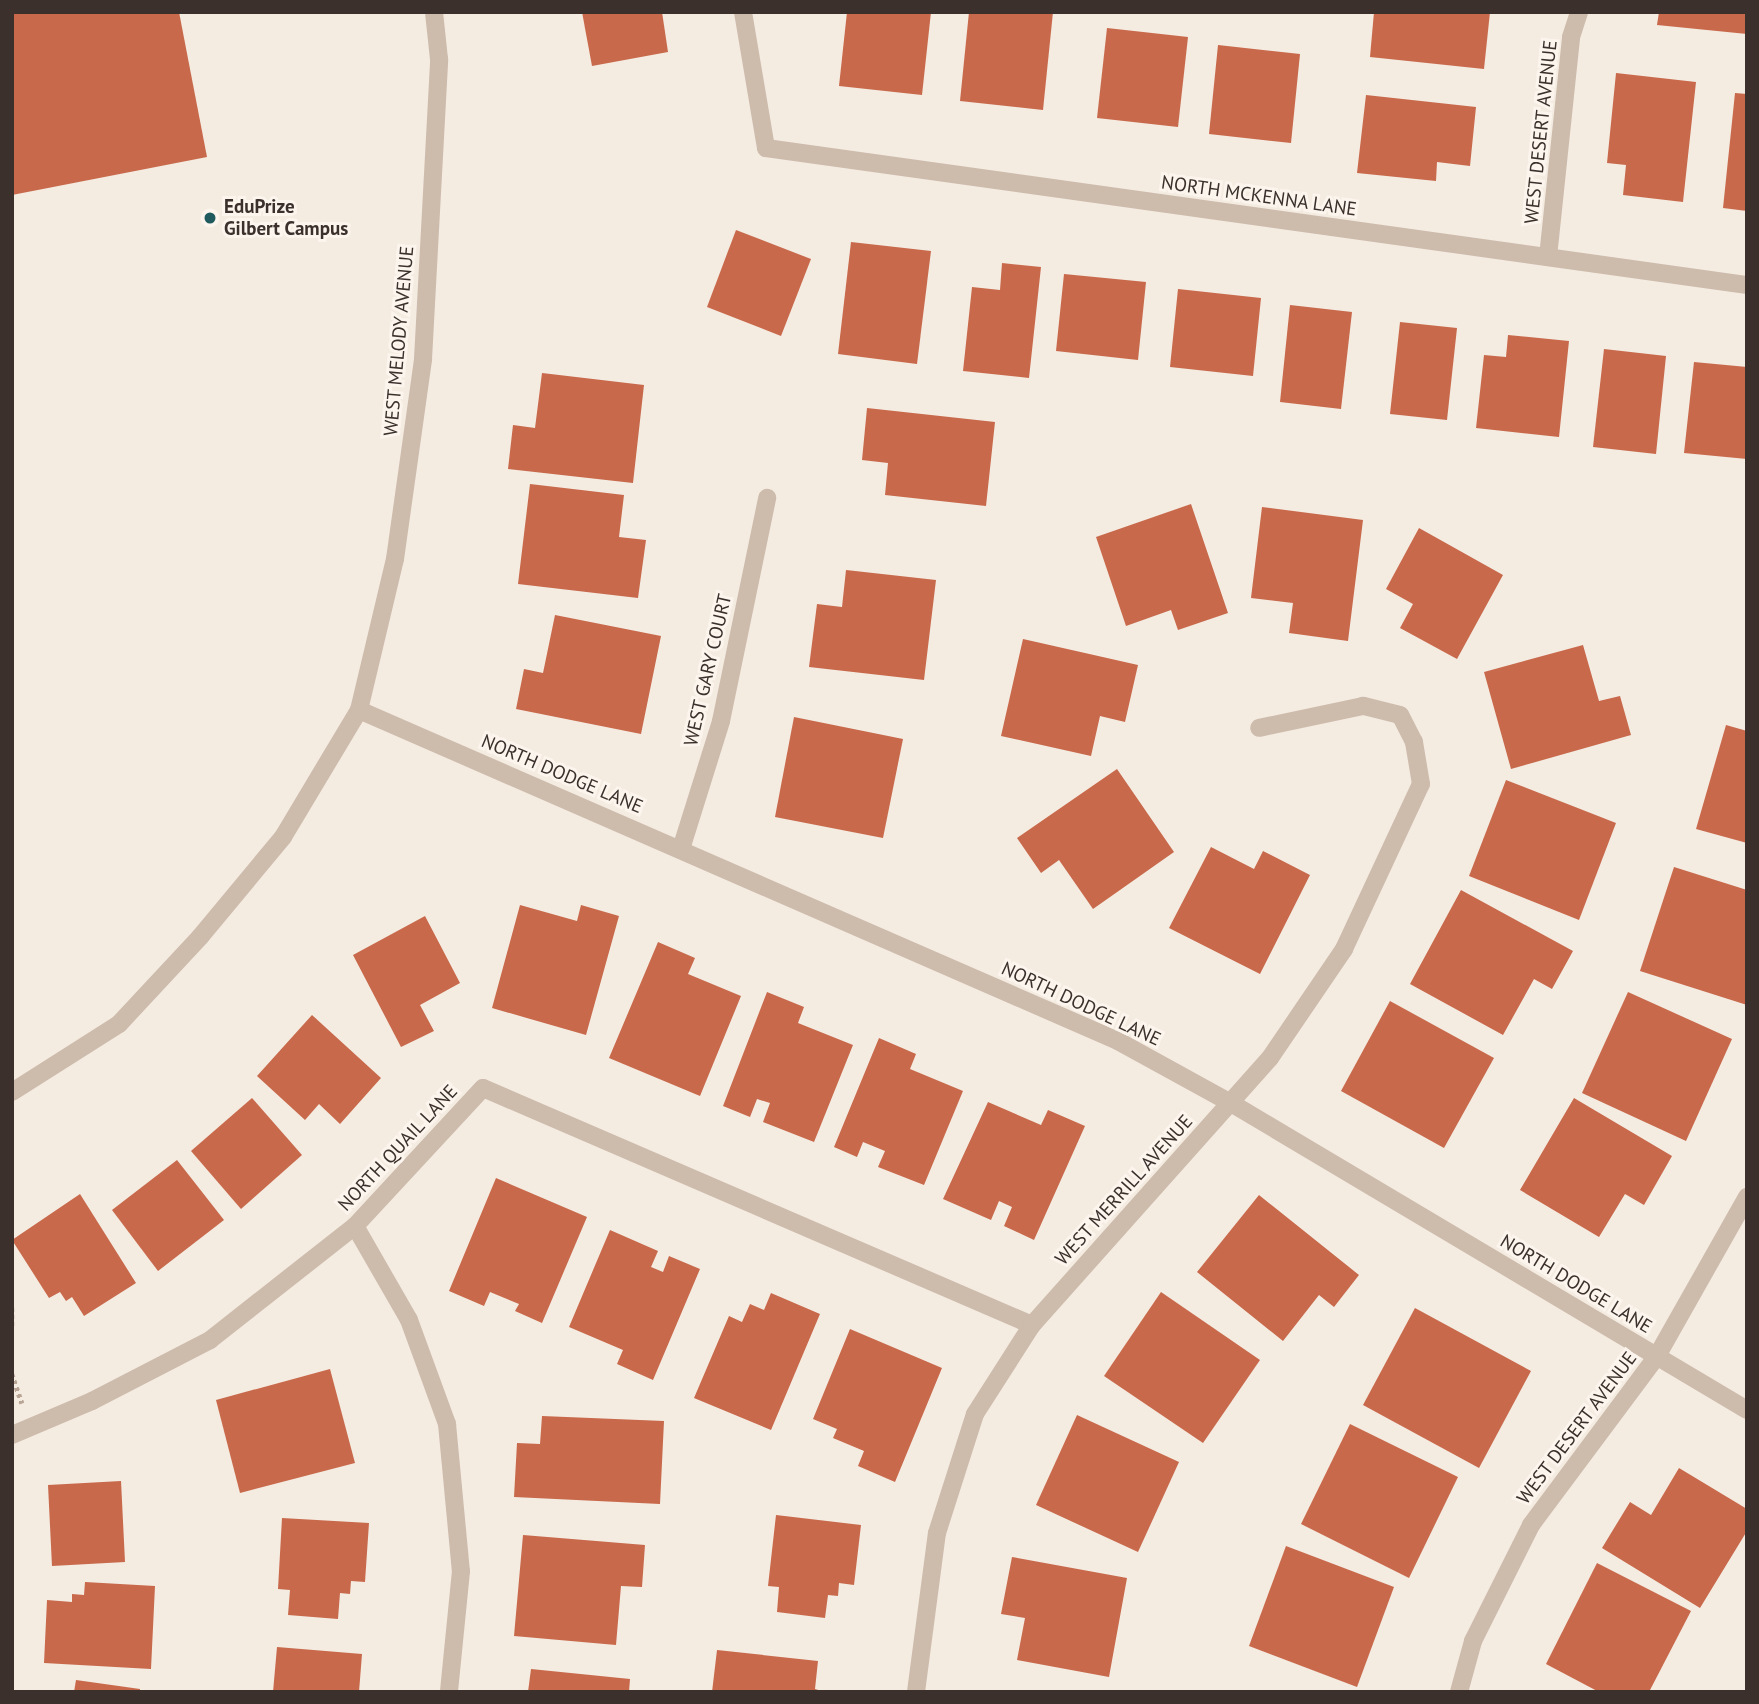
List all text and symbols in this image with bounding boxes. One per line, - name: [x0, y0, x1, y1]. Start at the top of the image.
- street label: WEST DESERT AVENUE: [1520, 38, 1562, 226]
- street label: NORTH MCKENNA LANE: [1159, 171, 1359, 221]
- place label: EduPrize Gilbert Campus: [224, 196, 348, 240]
- marker: EduPrize Gilbert Campus: [202, 210, 218, 226]
- street label: WEST MELODY AVENUE: [379, 244, 419, 438]
- street label: WEST GARY COURT: [679, 591, 737, 749]
- street label: NORTH DODGE LANE: [478, 730, 646, 818]
- street label: NORTH DODGE LANE: [998, 957, 1164, 1051]
- street label: NORTH QUAIL LANE: [333, 1080, 463, 1216]
- street label: WEST MERRILL AVENUE: [1050, 1109, 1198, 1271]
- street label: NORTH DODGE LANE: [1496, 1230, 1656, 1338]
- street label: WEST DESERT AVENUE: [1512, 1347, 1642, 1509]

